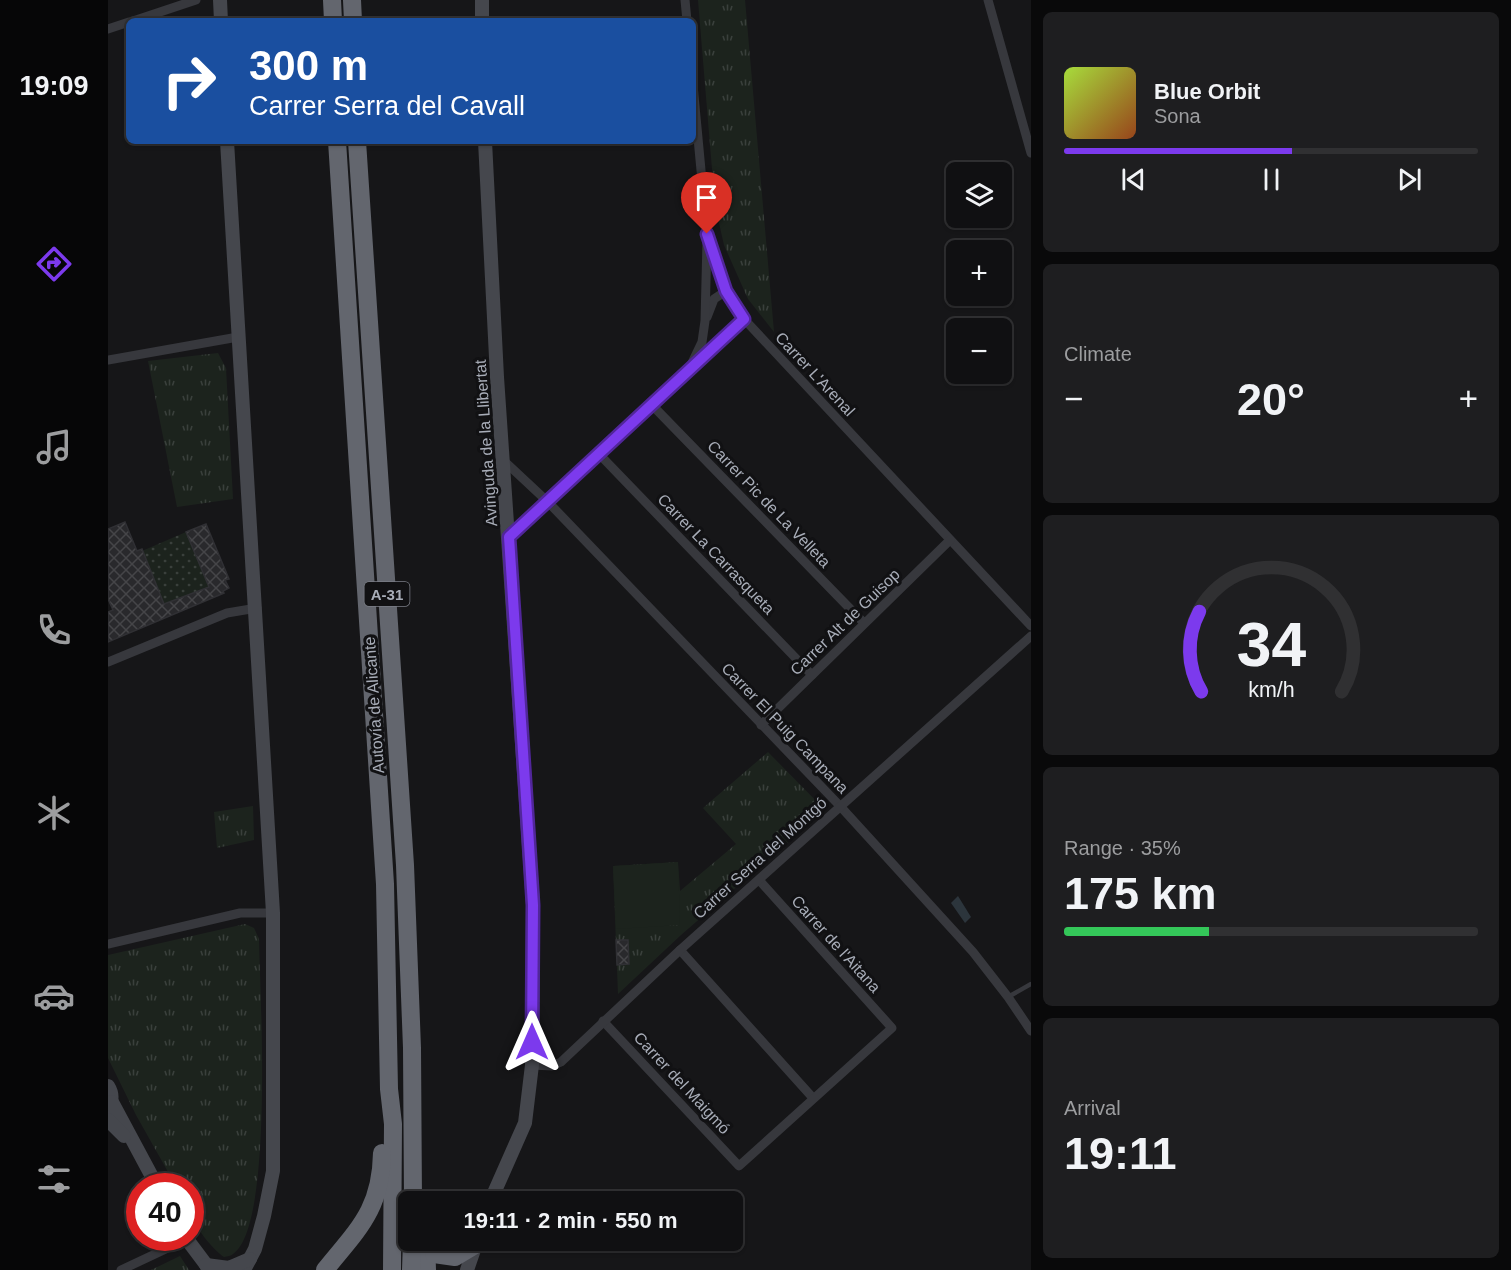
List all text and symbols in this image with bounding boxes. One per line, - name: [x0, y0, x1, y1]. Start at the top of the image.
- icon: right: [150, 42, 228, 120]
- text: 300 m: [249, 42, 368, 89]
- text: 19:09: [19, 71, 89, 101]
- text: Blue Orbit: [1154, 79, 1260, 104]
- text: Carrer Serra del Cavall: [249, 91, 525, 121]
- text: Sona: [1154, 105, 1201, 127]
- map controls: [946, 162, 1012, 384]
- button: layers: [946, 162, 1012, 228]
- icon: previous: [1117, 163, 1150, 196]
- icon: pause: [1255, 163, 1288, 196]
- icon: next: [1393, 163, 1426, 196]
- pin: [681, 172, 732, 234]
- icon: arrive: [690, 181, 723, 214]
- button: +: [946, 240, 1012, 306]
- icon: directions: [33, 243, 75, 285]
- button: −: [946, 318, 1012, 384]
- street label: Carrer L'Arenal: [772, 329, 858, 419]
- text: Climate: [1064, 343, 1132, 365]
- street label: Avinguda de la Llibertat: [472, 359, 500, 527]
- text: 20°: [1237, 374, 1305, 425]
- text: −: [1064, 380, 1083, 417]
- text: +: [1459, 380, 1478, 417]
- icon: music: [33, 426, 75, 468]
- street label: Carrer Pic de La Velleta: [704, 437, 834, 571]
- street label: Carrer La Carrasqueta: [654, 491, 778, 618]
- street label: Carrer Alt de Guisop: [787, 565, 903, 678]
- road number: A-31: [364, 582, 410, 606]
- icon: phone: [33, 609, 75, 651]
- text: 34: [1236, 610, 1306, 679]
- street label: Autovía de Alicante: [361, 636, 387, 774]
- street label: Carrer El Puig Campana: [718, 659, 852, 797]
- text: km/h: [1248, 678, 1294, 702]
- icon: climate: [33, 792, 75, 834]
- street label: Carrer Serra del Montgó: [690, 794, 830, 922]
- text: Range · 35%: [1064, 837, 1181, 859]
- text: 175 km: [1064, 868, 1217, 919]
- street label: Carrer de l'Aitana: [788, 892, 884, 996]
- icon: car: [33, 975, 75, 1017]
- position arrow: [500, 1010, 564, 1074]
- street label: Carrer del Maigmó: [631, 1029, 733, 1137]
- text: Arrival: [1064, 1097, 1121, 1119]
- text: 19:11: [1064, 1128, 1177, 1179]
- icon: filters: [33, 1158, 75, 1200]
- speed limit sign: 40: [126, 1173, 204, 1251]
- text: 19:11 · 2 min · 550 m: [464, 1208, 678, 1233]

